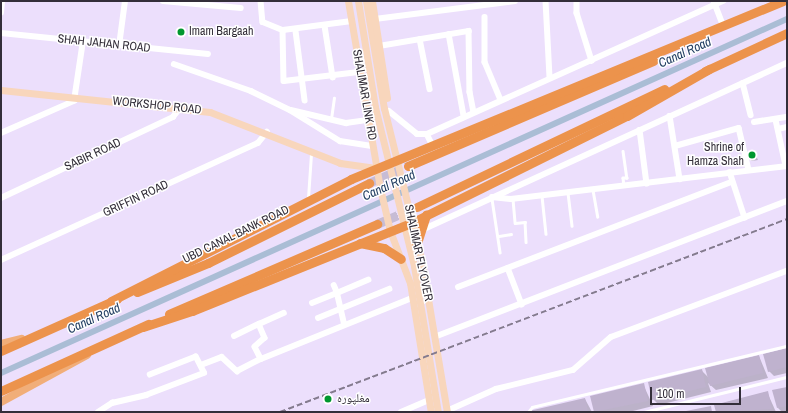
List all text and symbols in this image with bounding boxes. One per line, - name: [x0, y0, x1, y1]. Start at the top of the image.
- place label: Imam Bargaah: [189, 25, 254, 39]
- marker: Imam Bargaah: [176, 27, 186, 37]
- street label: SHAH JAHAN ROAD: [57, 32, 151, 56]
- water label: Canal Road: [656, 34, 714, 72]
- street label: SHALIMAR LINK RD: [349, 49, 379, 141]
- street label: WORKSHOP ROAD: [112, 94, 202, 118]
- street label: SABIR ROAD: [62, 136, 124, 174]
- place label: Shrine of Hamza Shah: [687, 141, 744, 169]
- marker: Shrine of Hamza Shah: [747, 150, 757, 160]
- water label: Canal Road: [360, 167, 418, 205]
- street label: GRIFFIN ROAD: [101, 178, 171, 220]
- street label: UBD CANAL BANK ROAD: [180, 203, 292, 267]
- street label: SHALIMAR FLYOVER: [401, 203, 435, 303]
- water label: Canal Road: [65, 300, 123, 338]
- scale bar: [652, 379, 743, 405]
- text: 100 m: [657, 386, 684, 402]
- place label: مغلپورہ: [337, 392, 370, 406]
- marker: مغلپورہ: [322, 393, 334, 405]

